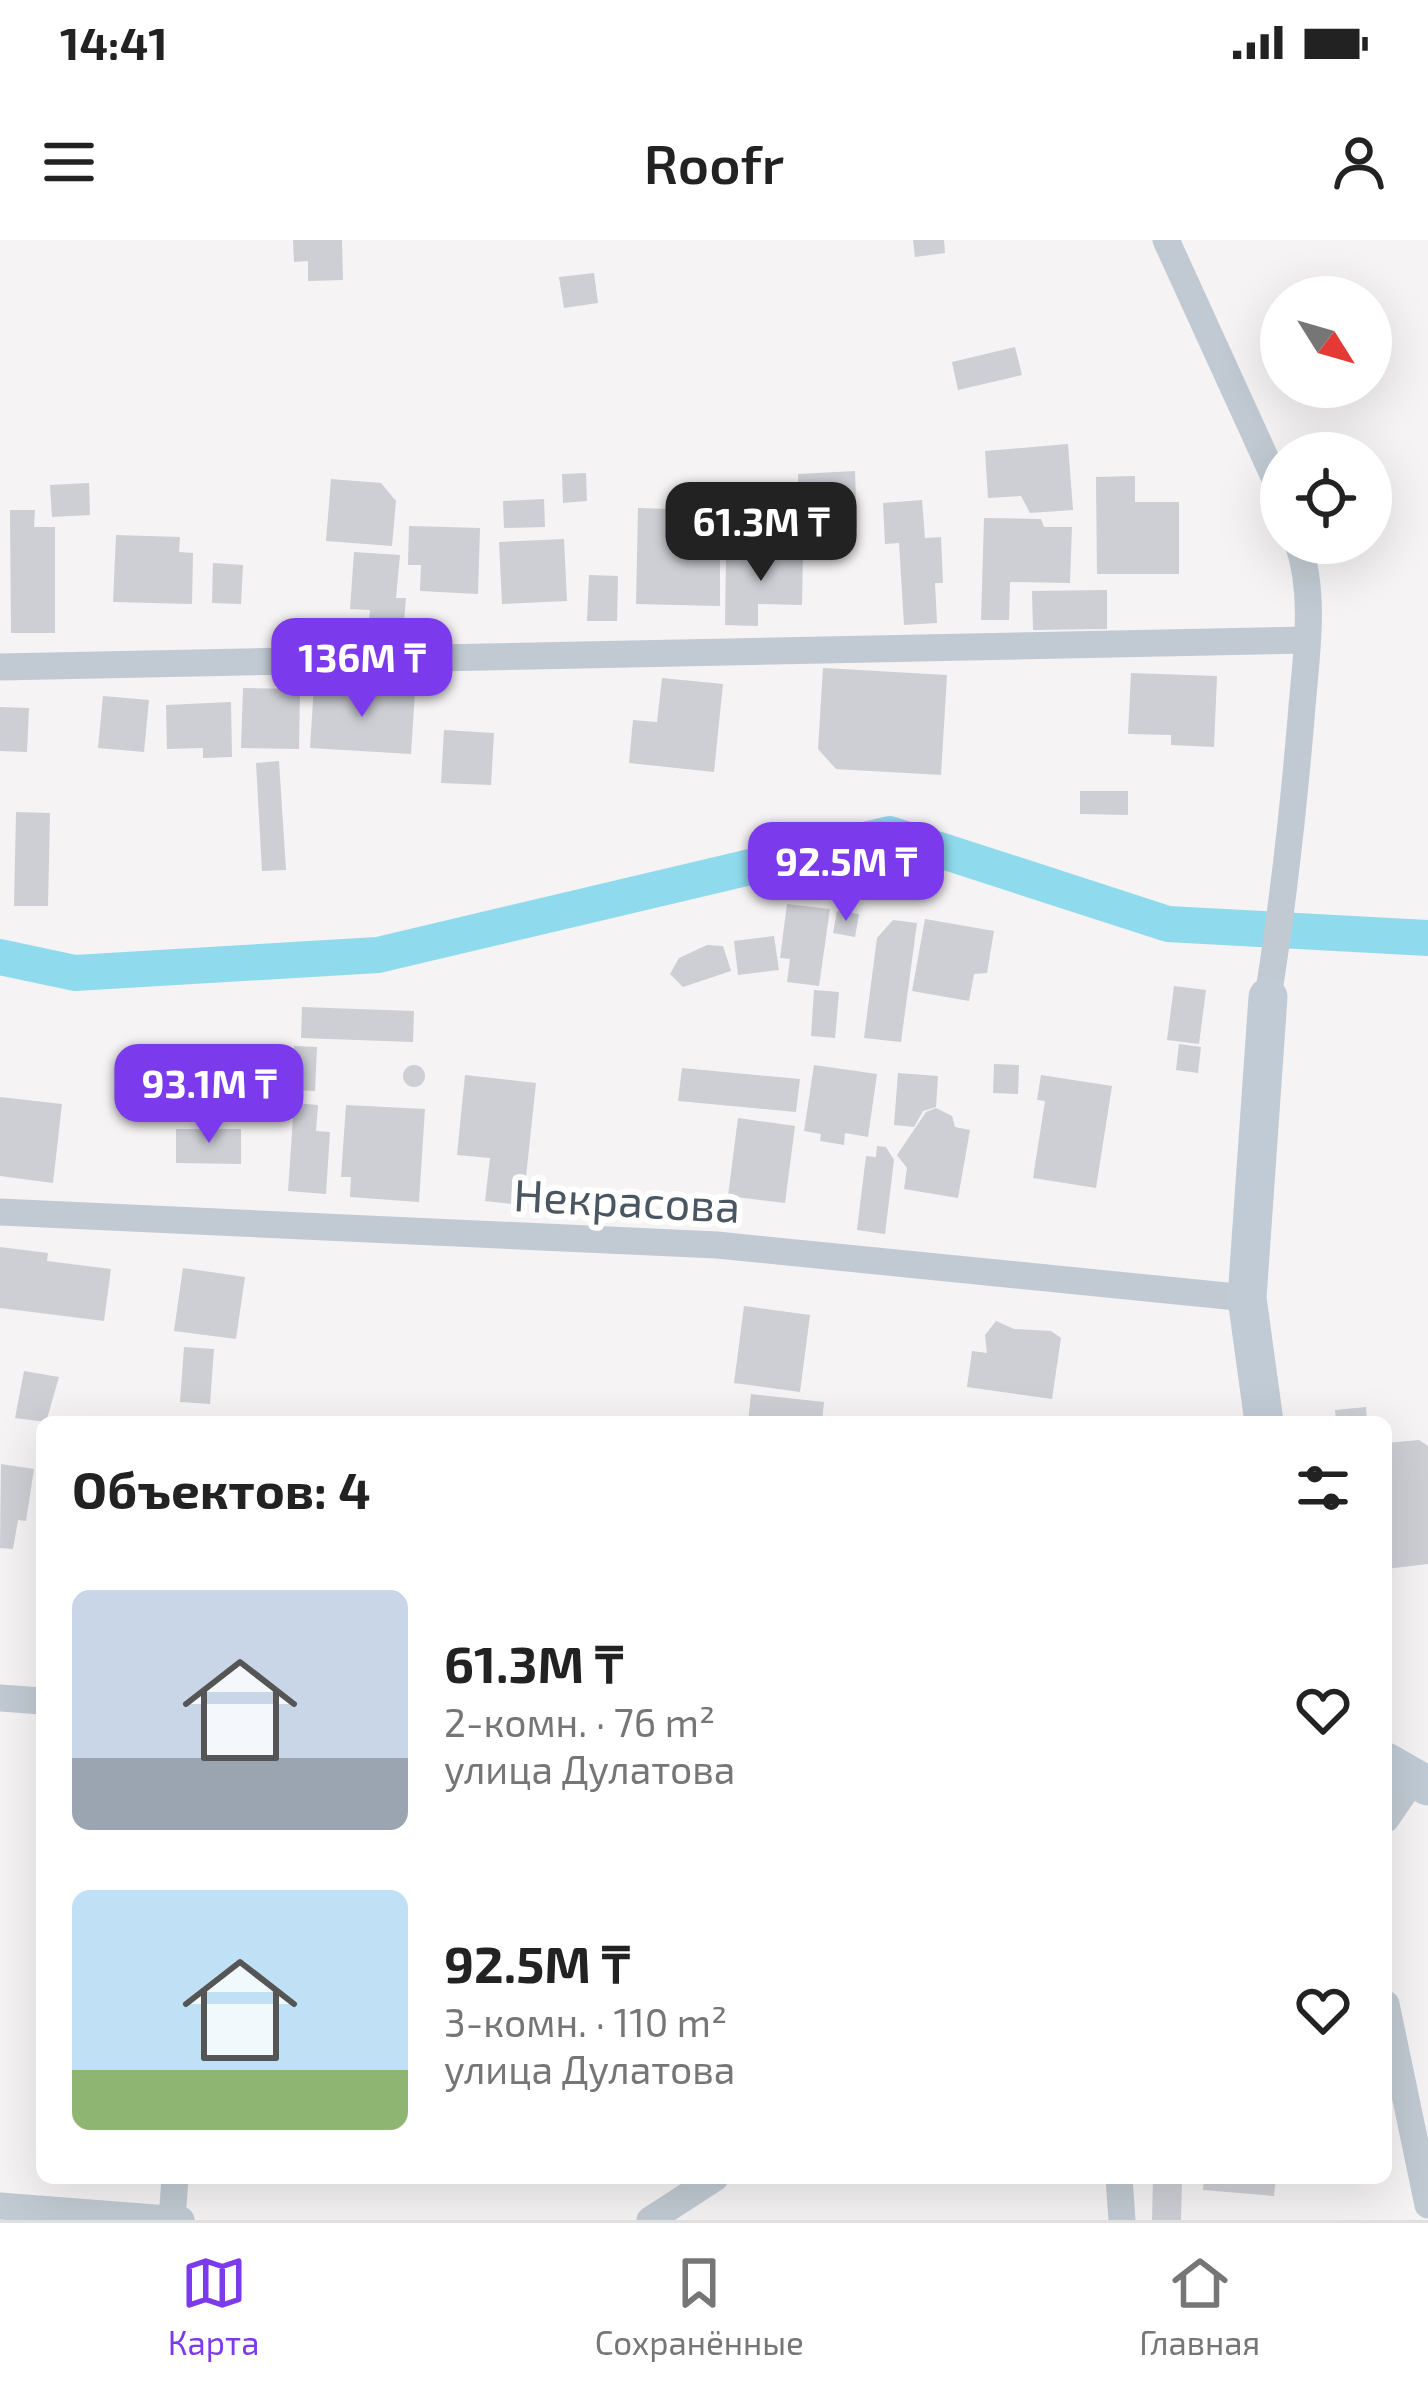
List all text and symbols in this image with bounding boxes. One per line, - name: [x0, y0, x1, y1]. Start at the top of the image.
- text: 14:41: [60, 15, 168, 69]
- icon: menu: [36, 129, 102, 195]
- icon: person: [1326, 129, 1392, 195]
- text: Roofr: [644, 130, 784, 195]
- north arrow: [1260, 276, 1392, 408]
- map controls: [1260, 276, 1392, 564]
- button: locate: [1260, 432, 1392, 564]
- pin: 61.3M ₸: [650, 482, 872, 584]
- text: 61.3M ₸: [693, 497, 829, 544]
- pin: 136M ₸: [264, 618, 460, 720]
- text: 136M ₸: [298, 633, 426, 680]
- pin: 92.5M ₸: [735, 822, 957, 924]
- text: 92.5M ₸: [775, 837, 917, 884]
- pin: 93.1M ₸: [98, 1044, 320, 1146]
- text: 93.1M ₸: [141, 1059, 277, 1106]
- street label: Некрасова: [512, 1166, 742, 1232]
- icon: filters: [1290, 1455, 1356, 1521]
- text: Объектов: 4: [72, 1458, 371, 1519]
- text: 61.3M ₸: [444, 1632, 623, 1693]
- icon: home: [168, 1638, 312, 1782]
- icon: heart: [1290, 1677, 1356, 1743]
- text: 2-комн. · 76 m²: [444, 1698, 715, 1745]
- text: улица Дулатова: [444, 1745, 735, 1792]
- text: 92.5M ₸: [444, 1932, 630, 1993]
- icon: home: [168, 1938, 312, 2082]
- icon: heart: [1290, 1977, 1356, 2043]
- text: 3-комн. · 110 m²: [444, 1998, 727, 2045]
- text: улица Дулатова: [444, 2045, 735, 2092]
- tab: Карта: [168, 2250, 259, 2362]
- tab: Сохранённые: [595, 2250, 804, 2362]
- tab: Главная: [1139, 2250, 1260, 2362]

